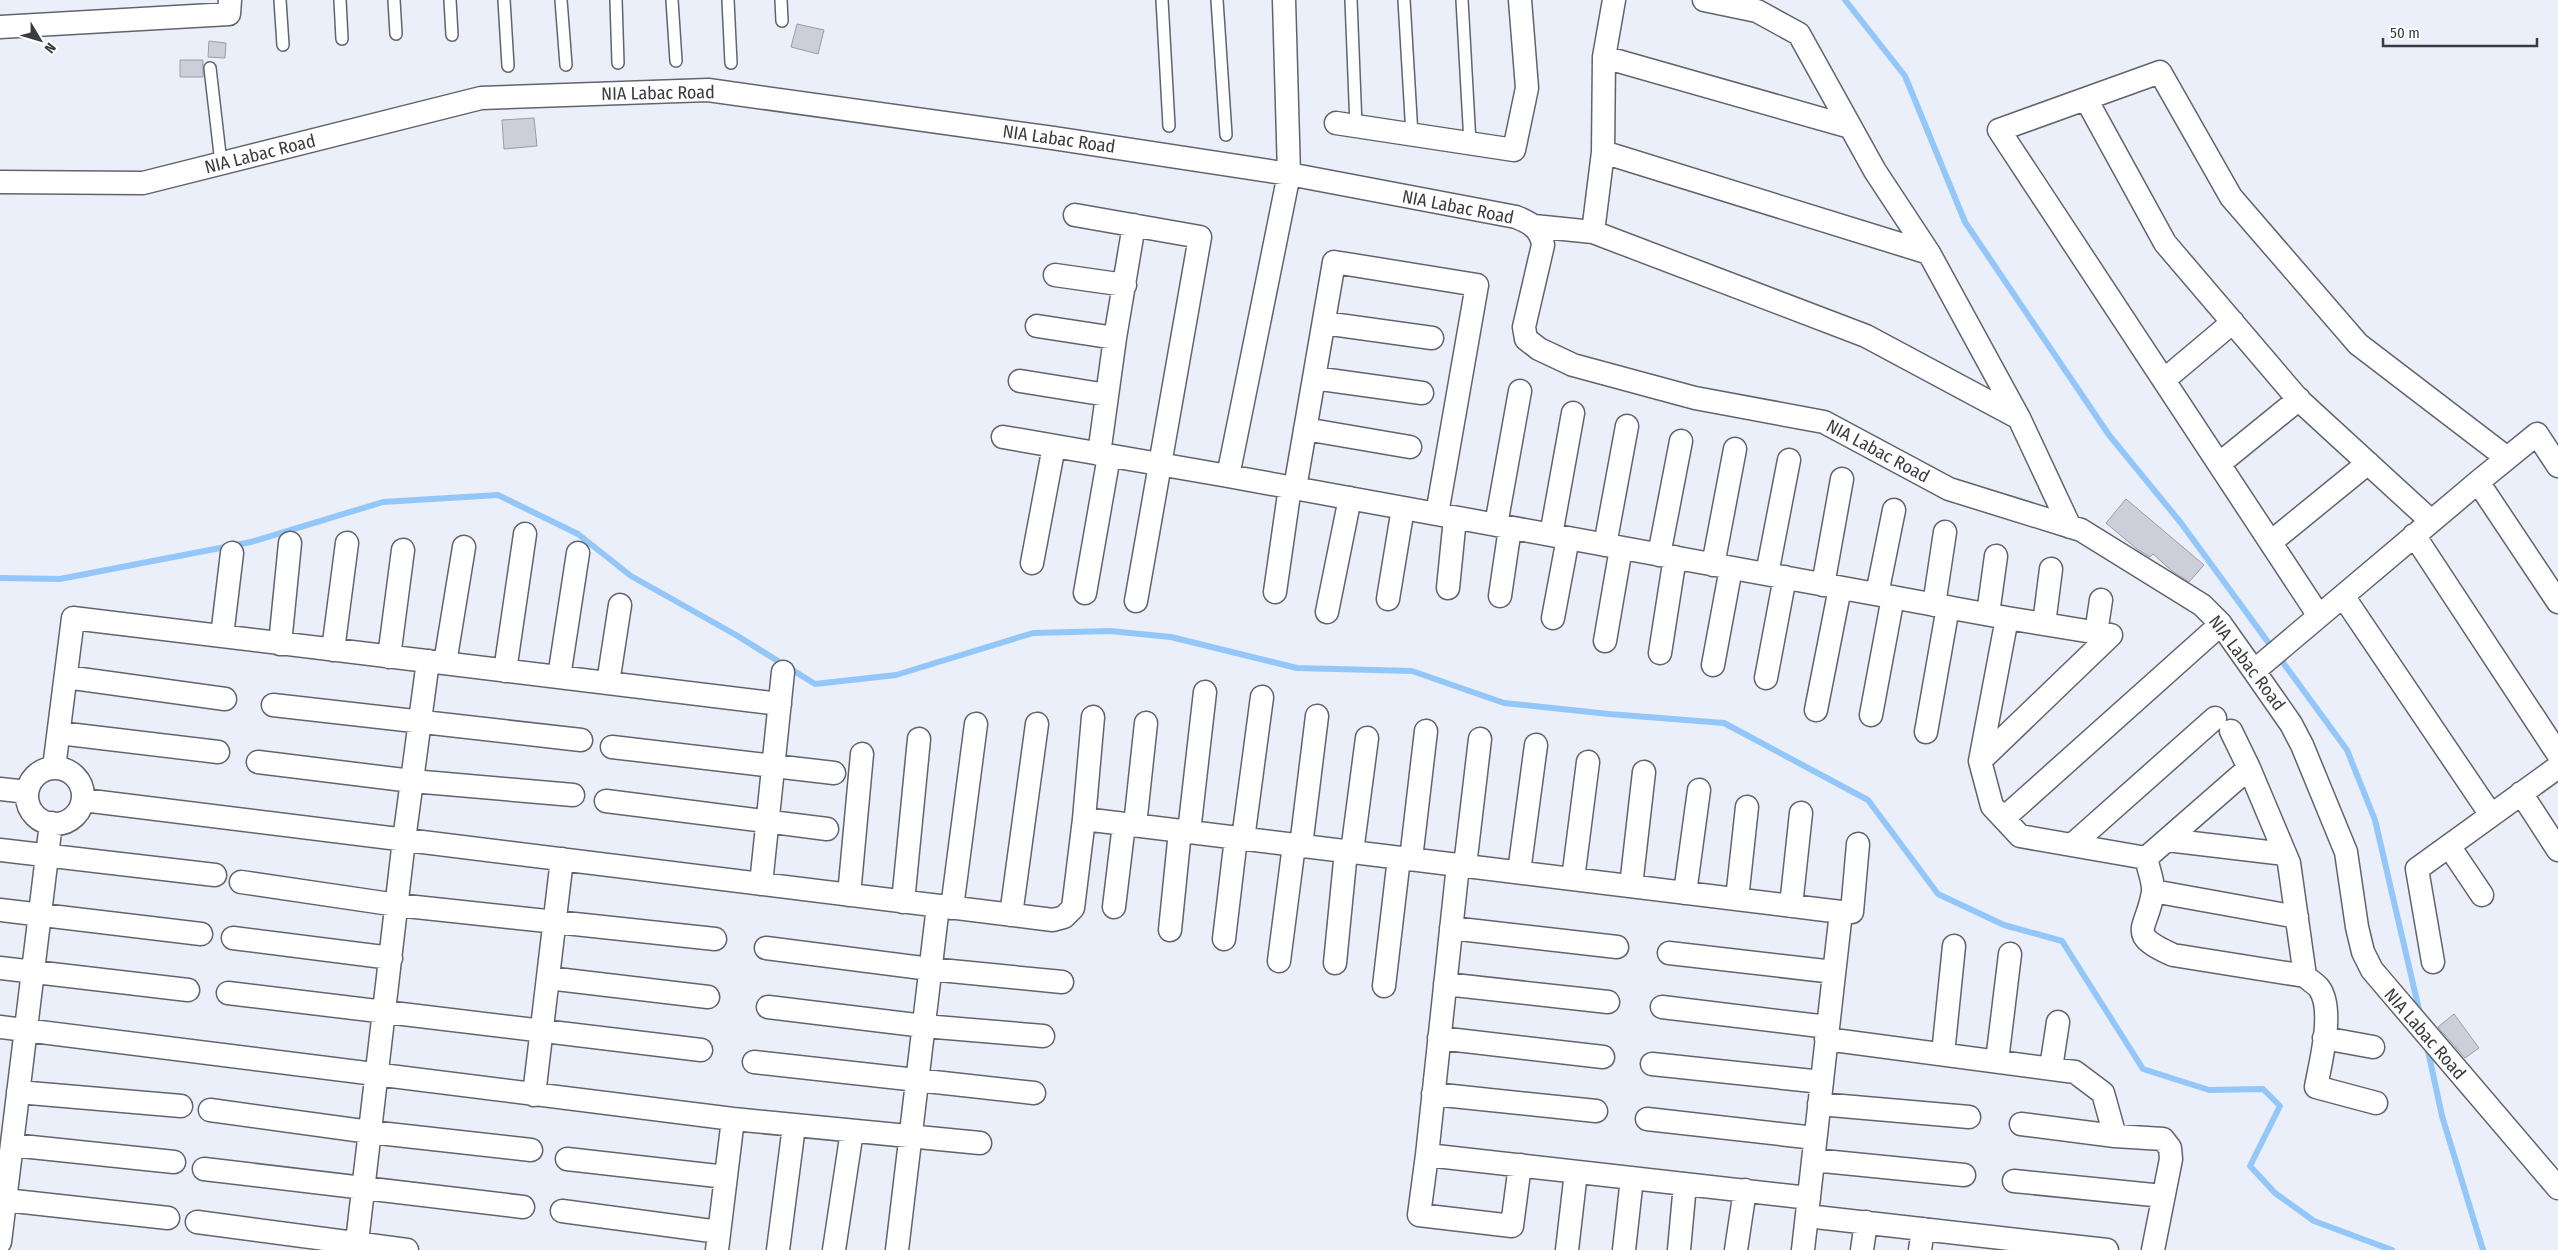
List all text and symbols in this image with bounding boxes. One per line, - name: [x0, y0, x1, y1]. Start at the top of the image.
- north arrow: [15, 15, 65, 65]
- scale bar: [2383, 15, 2537, 47]
- text: 50 m: [2390, 24, 2420, 42]
- text: N: [41, 39, 59, 56]
- street label: NIA Labac Road: [601, 81, 715, 105]
- street label: NIA Labac Road: [1001, 120, 1117, 158]
- street label: NIA Labac Road: [202, 130, 318, 178]
- street label: NIA Labac Road: [1400, 185, 1516, 229]
- street label: NIA Labac Road: [1823, 415, 1933, 487]
- street label: NIA Labac Road: [2204, 611, 2290, 715]
- street label: NIA Labac Road: [2379, 984, 2471, 1084]

